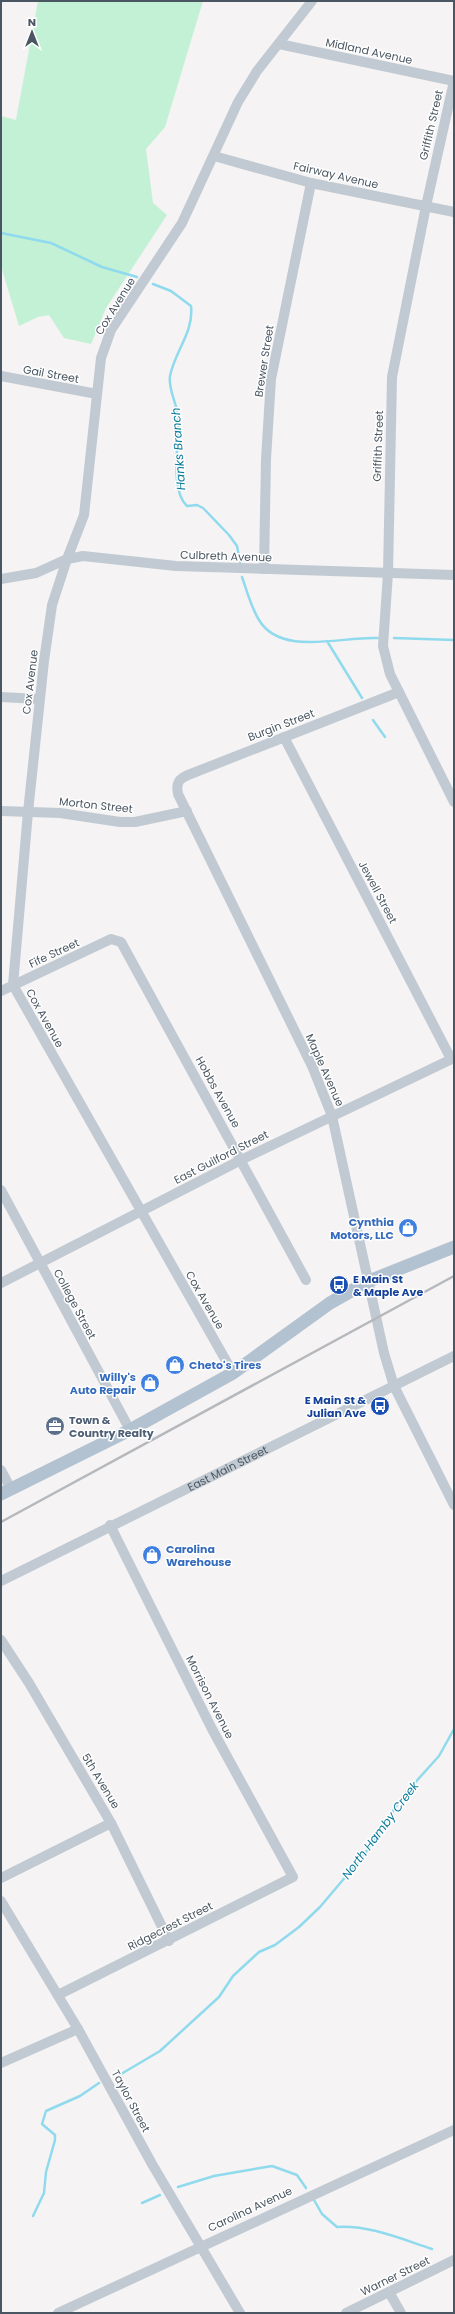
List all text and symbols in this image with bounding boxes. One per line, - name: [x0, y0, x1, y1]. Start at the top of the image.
- north arrow: [12, 12, 52, 52]
- text: N: [28, 14, 36, 30]
- street label: Midland Avenue: [324, 34, 414, 68]
- street label: Griffith Street: [415, 88, 447, 162]
- street label: Fairway Avenue: [292, 157, 380, 193]
- street label: Cox Avenue: [91, 274, 139, 338]
- street label: Brewer Street: [250, 324, 278, 398]
- street label: Gail Street: [22, 361, 80, 387]
- water label: Hanks Branch: [167, 407, 189, 491]
- street label: Griffith Street: [369, 410, 387, 482]
- street label: Culbreth Avenue: [180, 546, 272, 566]
- street label: Cox Avenue: [18, 649, 42, 715]
- street label: Burgin Street: [245, 705, 317, 745]
- street label: Morton Street: [58, 793, 134, 817]
- street label: Jewell Street: [355, 858, 401, 926]
- street label: Fife Street: [26, 934, 82, 972]
- street label: Cox Avenue: [22, 986, 68, 1050]
- street label: Maple Avenue: [302, 1031, 348, 1109]
- street label: Hobbs Avenue: [192, 1053, 244, 1131]
- street label: East Guilford Street: [171, 1126, 271, 1188]
- place label: Cynthia Motors, LLC: [330, 1214, 394, 1243]
- shop icon: Cynthia Motors, LLC: [397, 1217, 419, 1239]
- street label: College Street: [50, 1266, 100, 1342]
- street label: Cox Avenue: [182, 1268, 228, 1332]
- place label: E Main St & Maple Ave: [353, 1271, 423, 1300]
- bus stop icon: E Main St & Maple Ave: [328, 1274, 350, 1296]
- shop icon: Cheto's Tires: [164, 1354, 186, 1376]
- place label: Cheto's Tires: [189, 1357, 261, 1373]
- place label: Willy's Auto Repair: [70, 1369, 136, 1398]
- shop icon: Willy's Auto Repair: [139, 1372, 161, 1394]
- place label: E Main St & Julian Ave: [305, 1392, 366, 1421]
- bus stop icon: E Main St & Julian Ave: [369, 1395, 391, 1417]
- place label: Town & Country Realty: [69, 1412, 154, 1441]
- office icon: Town & Country Realty: [44, 1415, 66, 1437]
- street label: East Main Street: [185, 1442, 270, 1495]
- place label: Carolina Warehouse: [166, 1541, 231, 1570]
- shop icon: Carolina Warehouse: [141, 1544, 163, 1566]
- street label: Morrison Avenue: [182, 1653, 238, 1742]
- street label: 5th Avenue: [78, 1750, 124, 1812]
- water label: North Hamby Creek: [338, 1777, 423, 1882]
- street label: Ridgecrest Street: [125, 1898, 215, 1954]
- street label: Taylor Street: [108, 2067, 154, 2135]
- street label: Carolina Avenue: [205, 2182, 295, 2236]
- street label: Warner Street: [358, 2252, 432, 2300]

